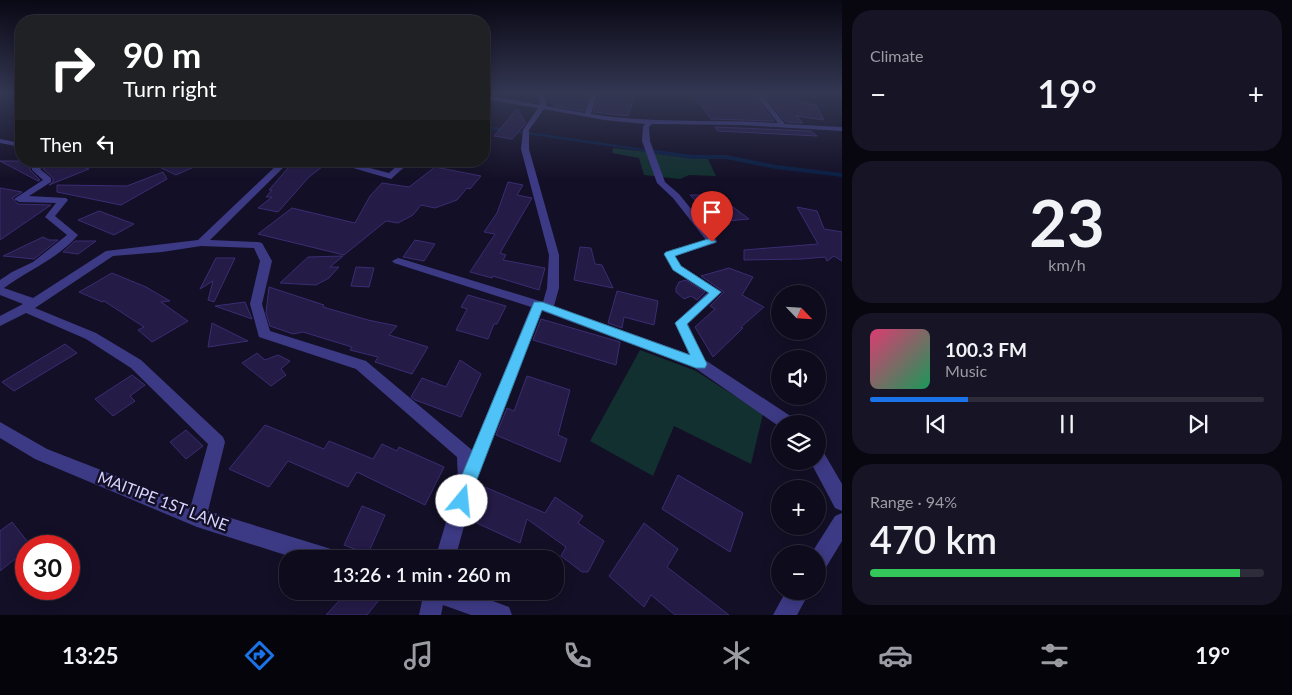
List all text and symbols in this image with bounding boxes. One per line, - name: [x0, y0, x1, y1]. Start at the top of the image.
- text: 90 m: [123, 33, 201, 75]
- icon: right: [40, 35, 105, 100]
- text: Climate: [870, 46, 923, 65]
- text: 19°: [1037, 70, 1097, 116]
- text: Turn right: [123, 75, 217, 102]
- text: −: [870, 77, 886, 111]
- text: +: [1248, 77, 1264, 111]
- icon: left: [92, 130, 120, 158]
- text: Then: [40, 133, 82, 156]
- text: 23: [1029, 183, 1105, 261]
- pin: [691, 191, 733, 242]
- icon: arrive: [698, 198, 726, 226]
- text: km/h: [1048, 255, 1086, 274]
- north arrow: [771, 285, 826, 340]
- map controls: [771, 285, 826, 600]
- text: 100.3 FM: [945, 338, 1027, 361]
- button: sound: [771, 350, 826, 405]
- text: Music: [945, 361, 987, 380]
- icon: previous: [922, 410, 950, 438]
- icon: pause: [1053, 410, 1081, 438]
- icon: next: [1184, 410, 1212, 438]
- button: layers: [771, 415, 826, 470]
- street label: MAITIPE 1ST LANE: [95, 467, 231, 534]
- position arrow: [435, 474, 487, 526]
- button: +: [771, 480, 826, 535]
- text: Range · 94%: [870, 492, 957, 511]
- text: 470 km: [870, 516, 997, 562]
- speed limit sign: 30: [15, 535, 80, 600]
- button: −: [771, 545, 826, 600]
- text: 13:26 · 1 min · 260 m: [332, 563, 511, 586]
- icon: directions: [242, 638, 277, 673]
- icon: music: [401, 638, 436, 673]
- icon: phone: [560, 638, 595, 673]
- icon: climate: [719, 638, 754, 673]
- icon: car: [878, 638, 913, 673]
- icon: filters: [1037, 638, 1072, 673]
- text: 13:25: [62, 642, 119, 669]
- text: 19°: [1195, 642, 1230, 669]

